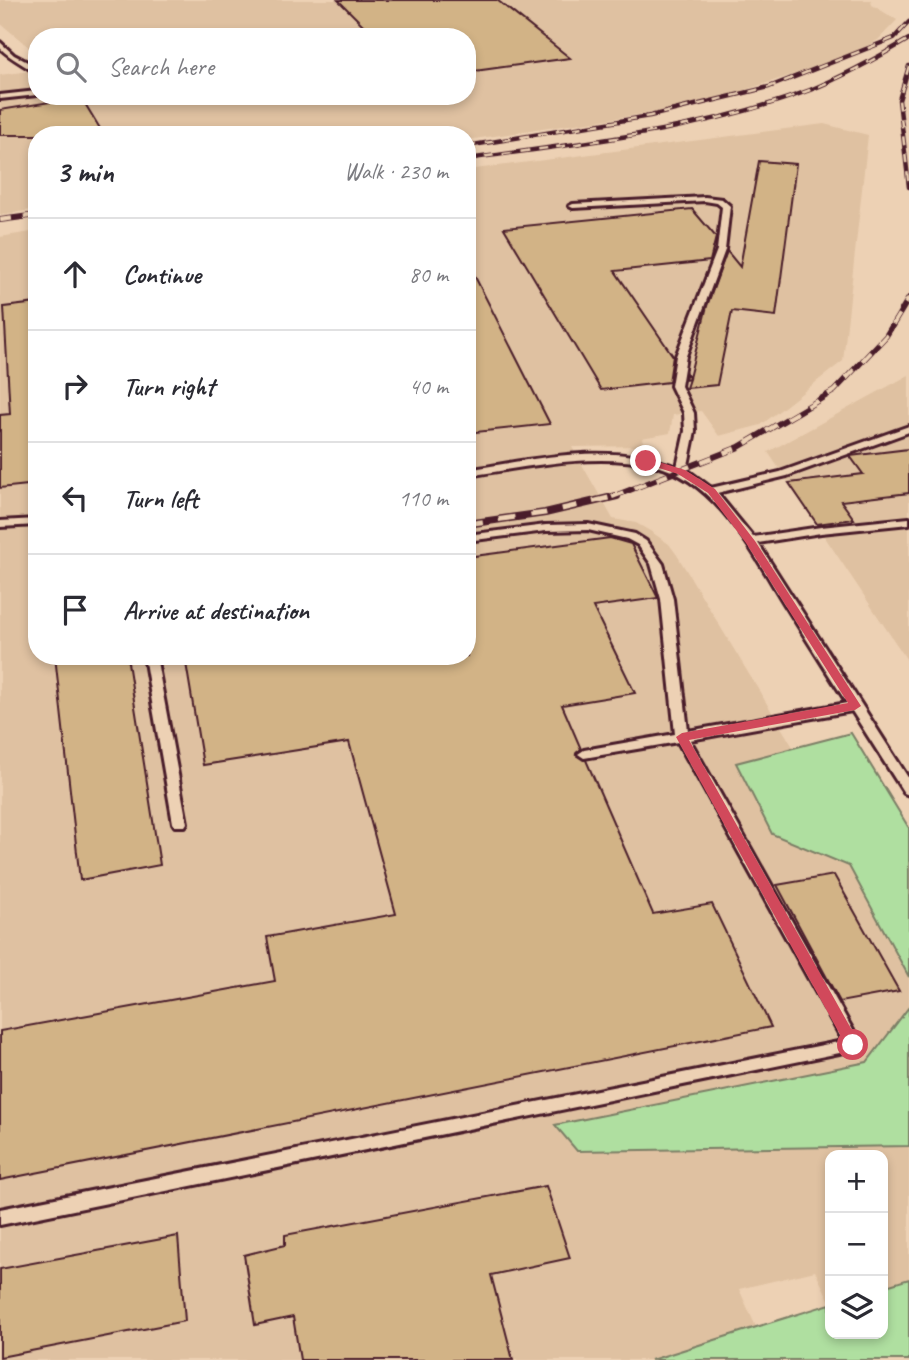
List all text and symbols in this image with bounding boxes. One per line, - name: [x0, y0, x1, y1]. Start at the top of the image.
- search box: [28, 28, 476, 105]
- icon: search: [52, 48, 90, 86]
- text: Search here: [108, 50, 214, 83]
- text: 3 min: [56, 153, 113, 191]
- text: Walk · 230 m: [344, 157, 448, 186]
- icon: ahead: [56, 255, 94, 293]
- text: Continue: [123, 258, 201, 291]
- text: 80 m: [409, 260, 448, 289]
- icon: right: [56, 367, 94, 405]
- text: Turn right: [123, 370, 214, 403]
- text: 40 m: [409, 372, 448, 401]
- route end: [630, 445, 661, 476]
- icon: left: [56, 479, 94, 517]
- text: Turn left: [123, 482, 198, 515]
- text: 110 m: [399, 484, 448, 513]
- icon: arrive: [56, 591, 94, 629]
- text: Arrive at destination: [123, 594, 309, 627]
- route start: [837, 1029, 868, 1060]
- map controls: [825, 1150, 888, 1339]
- button: +: [825, 1150, 888, 1213]
- button: −: [825, 1213, 888, 1276]
- button: layers: [825, 1276, 888, 1339]

